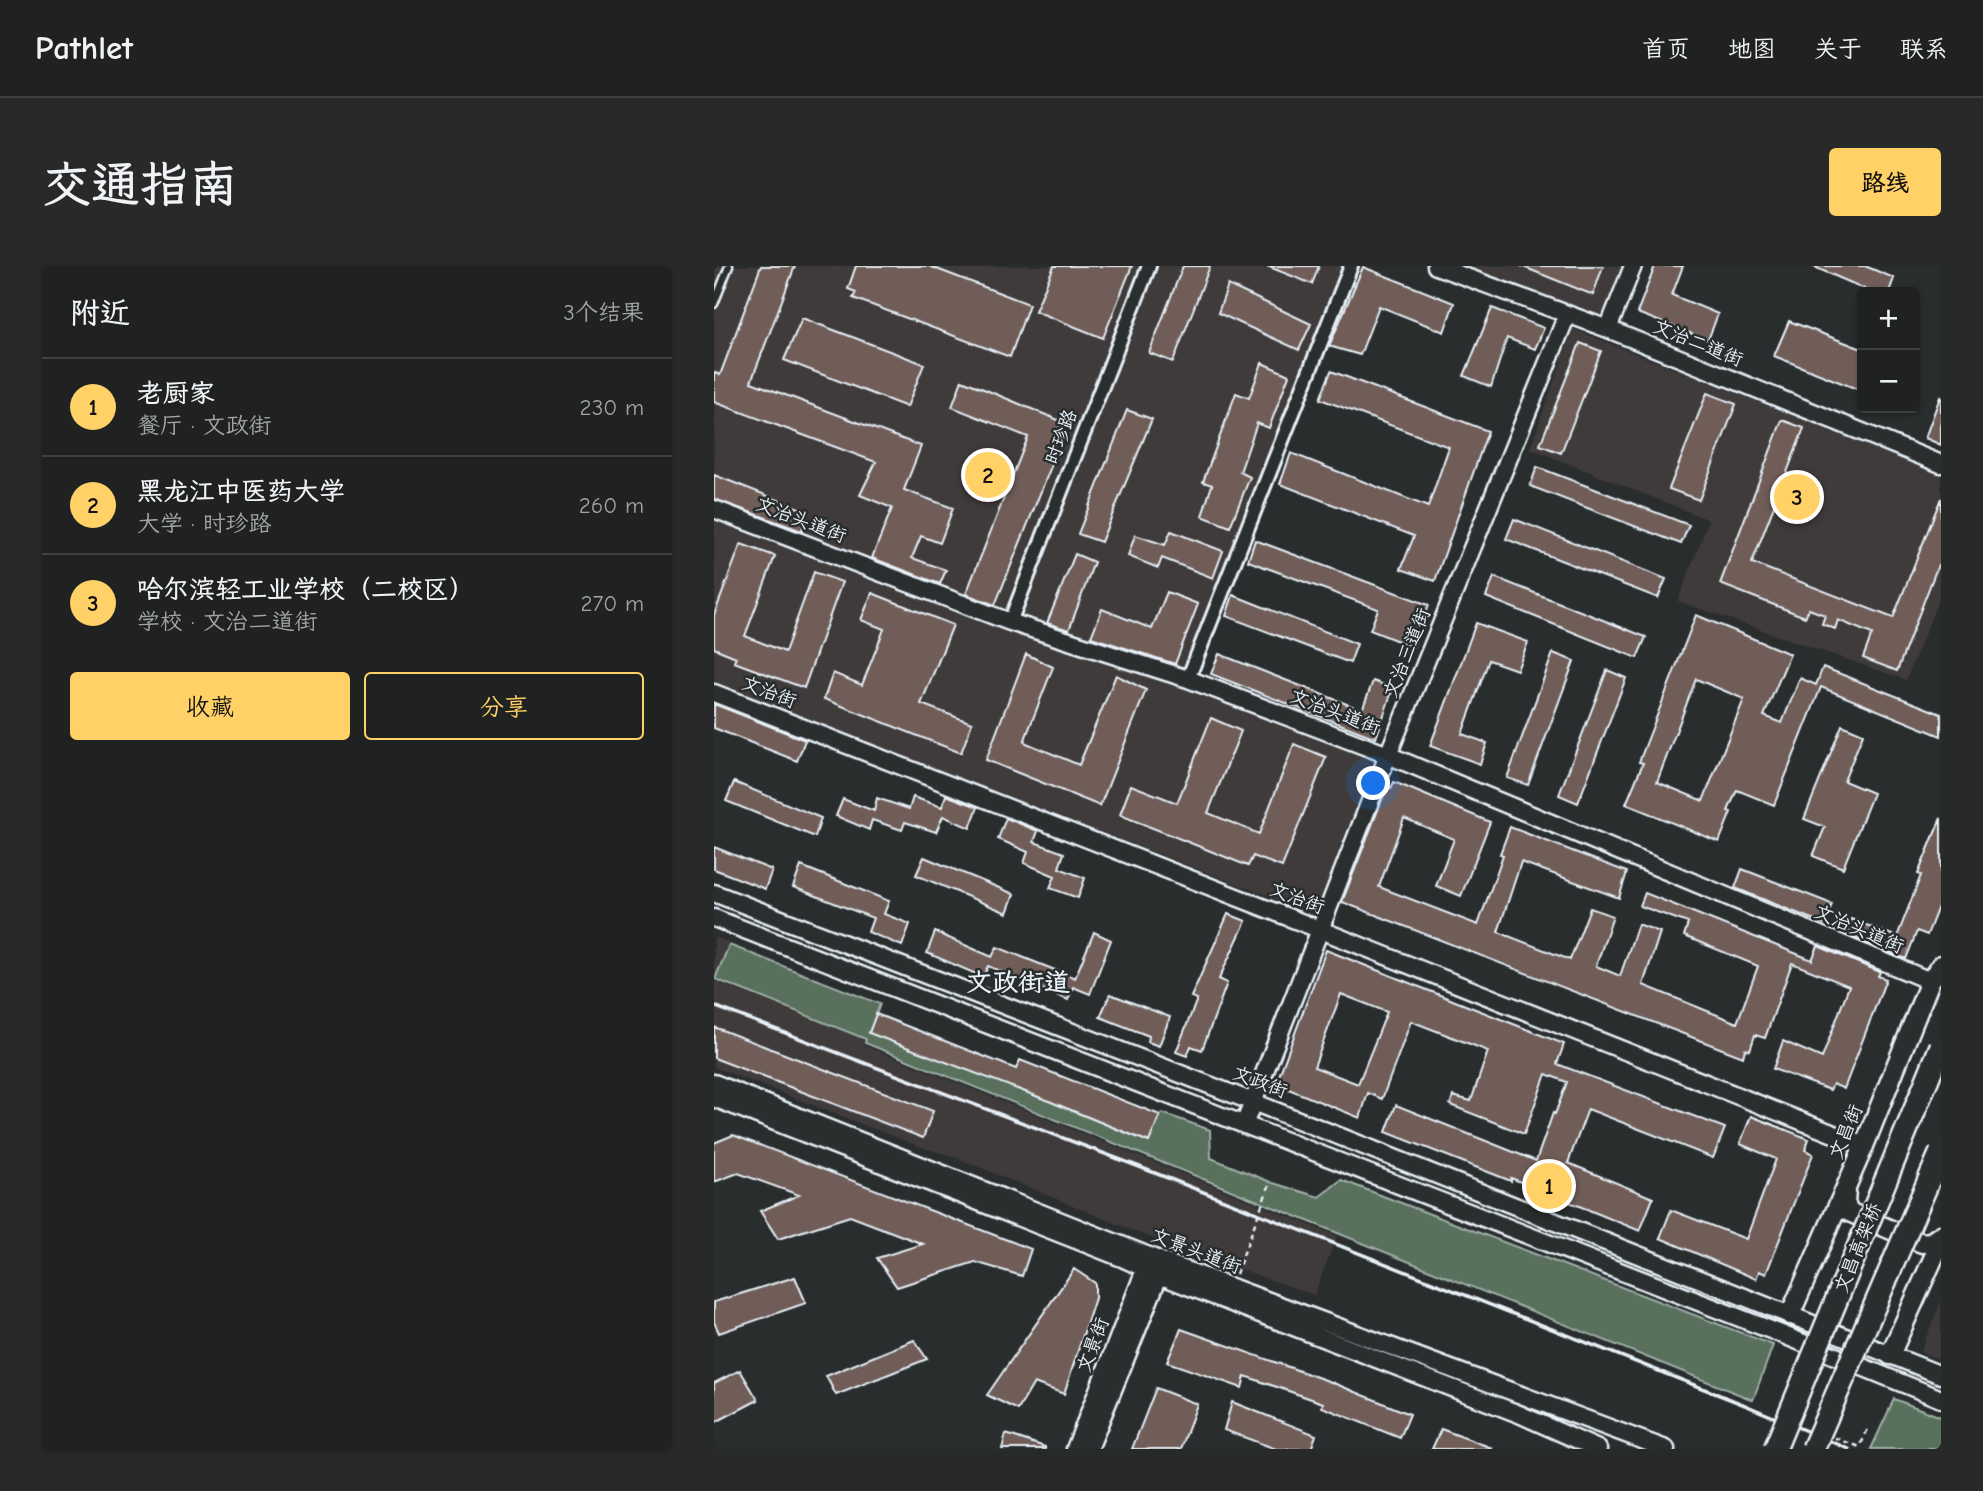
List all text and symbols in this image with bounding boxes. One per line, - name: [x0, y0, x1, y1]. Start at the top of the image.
- text: Pathlet: [35, 29, 133, 67]
- text: 首页: [1642, 35, 1690, 63]
- text: 地图: [1728, 35, 1776, 63]
- text: 关于: [1814, 35, 1862, 63]
- text: 联系: [1900, 35, 1948, 63]
- button: 路线: [1829, 148, 1941, 216]
- text: 交通指南: [42, 157, 238, 213]
- map controls: [1857, 287, 1920, 413]
- button: +: [1857, 287, 1920, 350]
- text: 附近: [70, 296, 130, 331]
- text: 3个结果: [563, 299, 644, 326]
- street label: 文治二道街: [1650, 315, 1746, 371]
- button: −: [1857, 350, 1920, 413]
- text: 老厨家: [137, 379, 215, 409]
- text: 1: [88, 394, 98, 421]
- text: 230 m: [580, 394, 644, 421]
- street label: 时珍路: [1041, 406, 1081, 468]
- text: 餐厅 · 文政街: [137, 412, 271, 439]
- pin: 2: [965, 449, 1011, 501]
- pin: 3: [1774, 471, 1820, 523]
- text: 黑龙江中医药大学: [137, 477, 345, 507]
- text: 2: [87, 492, 99, 519]
- text: 260 m: [579, 492, 644, 519]
- street label: 文治头道街: [753, 493, 849, 547]
- text: 大学 · 时珍路: [137, 510, 271, 537]
- text: 哈尔滨轻工业学校（二校区）: [137, 575, 475, 605]
- text: 3: [87, 590, 99, 617]
- text: 270 m: [580, 590, 644, 617]
- street label: 文治三道街: [1379, 605, 1435, 701]
- text: 学校 · 文治二道街: [137, 608, 317, 635]
- button: 收藏: [70, 672, 350, 740]
- button: 分享: [364, 672, 644, 740]
- street label: 文治街: [738, 672, 800, 712]
- street label: 文治头道街: [1287, 685, 1383, 739]
- your location: [1356, 766, 1390, 800]
- street label: 文治街: [1266, 878, 1328, 918]
- street label: 文治头道街: [1811, 900, 1907, 958]
- district label: 文政街道: [966, 968, 1070, 998]
- street label: 文政街: [1229, 1062, 1291, 1102]
- street label: 文昌街: [1825, 1101, 1867, 1163]
- pin: 1: [1526, 1160, 1572, 1212]
- street label: 文昌高架桥: [1830, 1200, 1886, 1296]
- street label: 文景头道街: [1148, 1224, 1244, 1278]
- street label: 文景街: [1073, 1314, 1113, 1376]

